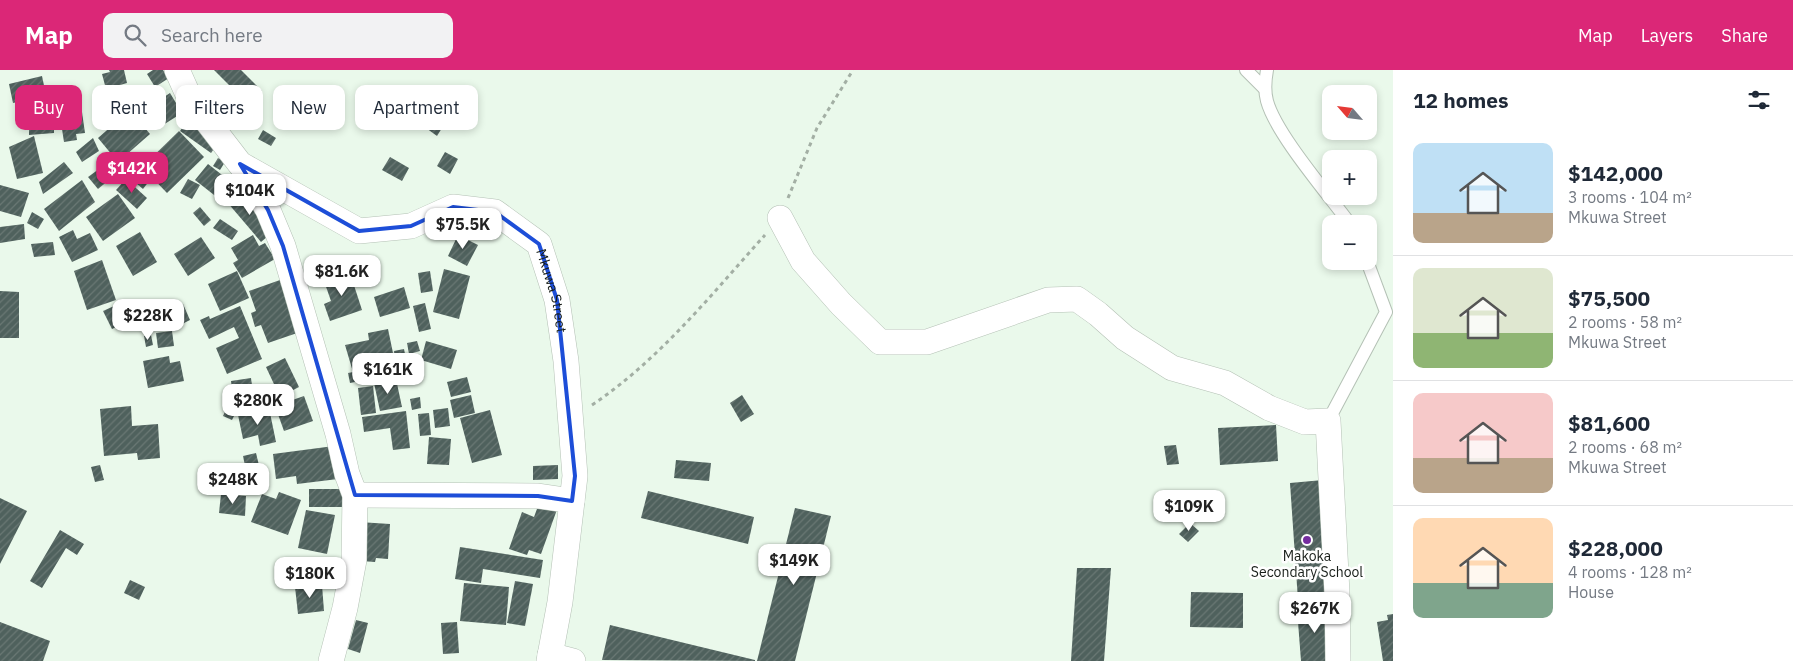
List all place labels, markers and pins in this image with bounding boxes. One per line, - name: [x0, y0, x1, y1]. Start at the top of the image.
- pin: $142K: [97, 152, 167, 194]
- pin: $104K: [215, 174, 285, 216]
- pin: $75.5K: [422, 208, 504, 250]
- pin: $81.6K: [301, 254, 383, 297]
- pin: $228K: [113, 298, 183, 341]
- pin: $161K: [353, 352, 423, 395]
- pin: $280K: [223, 384, 293, 426]
- pin: $248K: [198, 462, 268, 505]
- pin: $109K: [1154, 490, 1224, 532]
- marker: Makoka Secondary School: [1301, 534, 1313, 546]
- pin: $149K: [759, 544, 829, 586]
- place label: Makoka Secondary School: [1251, 547, 1363, 581]
- pin: $180K: [275, 556, 345, 599]
- pin: $267K: [1280, 592, 1350, 634]

